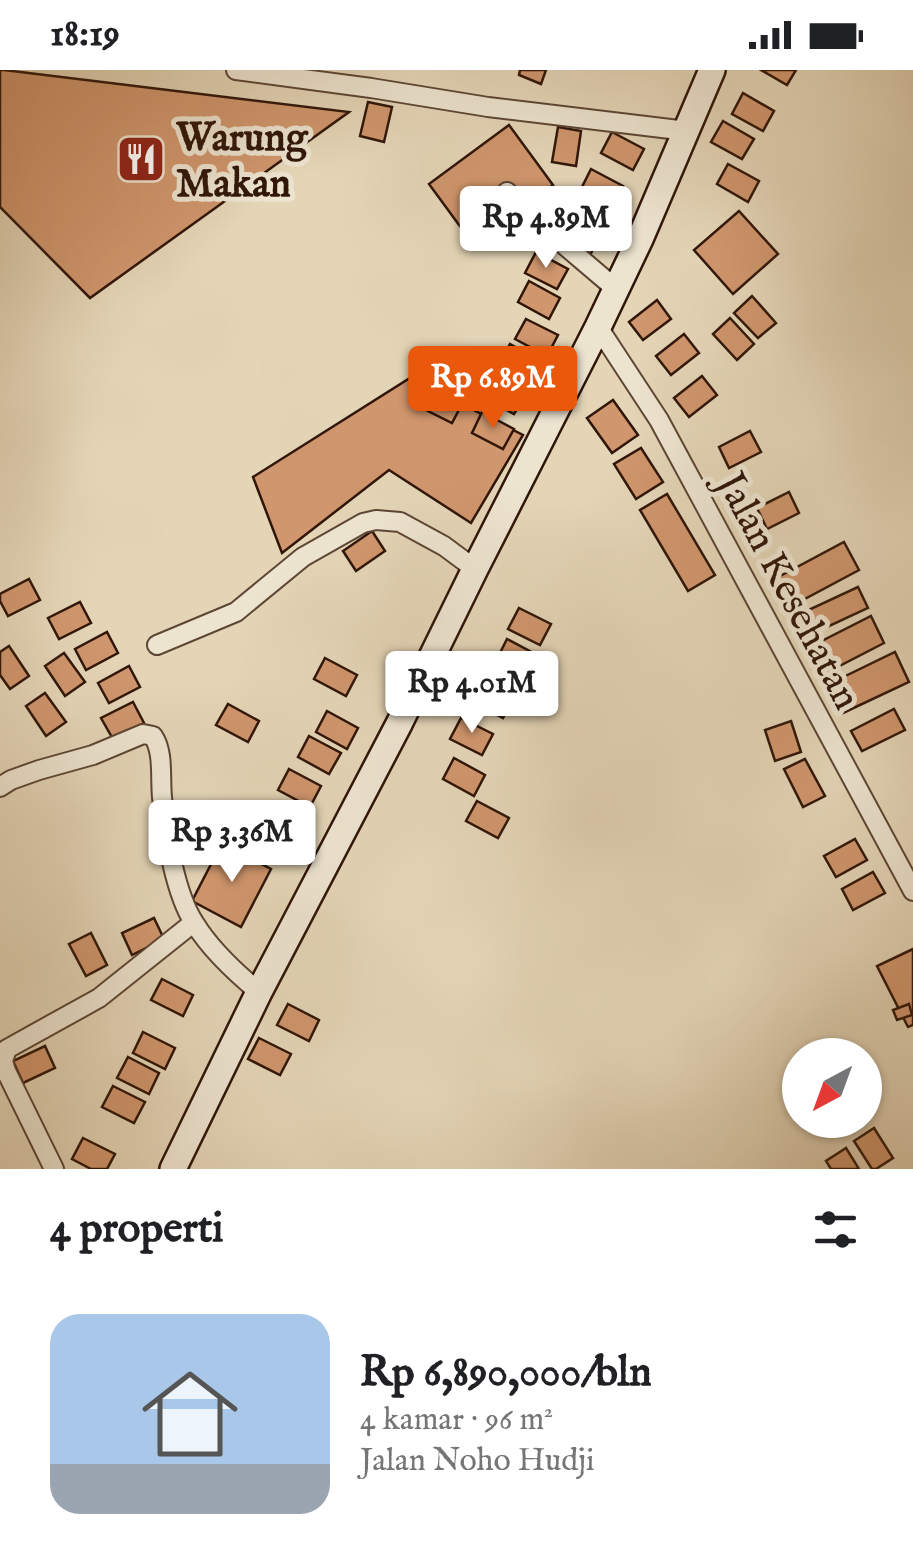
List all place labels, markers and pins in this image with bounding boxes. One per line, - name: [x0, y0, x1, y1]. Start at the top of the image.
- place label: Warung Makan: [176, 114, 309, 211]
- restaurant icon: Warung Makan: [115, 133, 167, 185]
- pin: Rp 4.89M: [443, 186, 649, 271]
- pin: Rp 6.89M: [390, 346, 596, 431]
- pin: Rp 4.01M: [369, 651, 575, 736]
- pin: Rp 3.36M: [129, 800, 335, 885]

